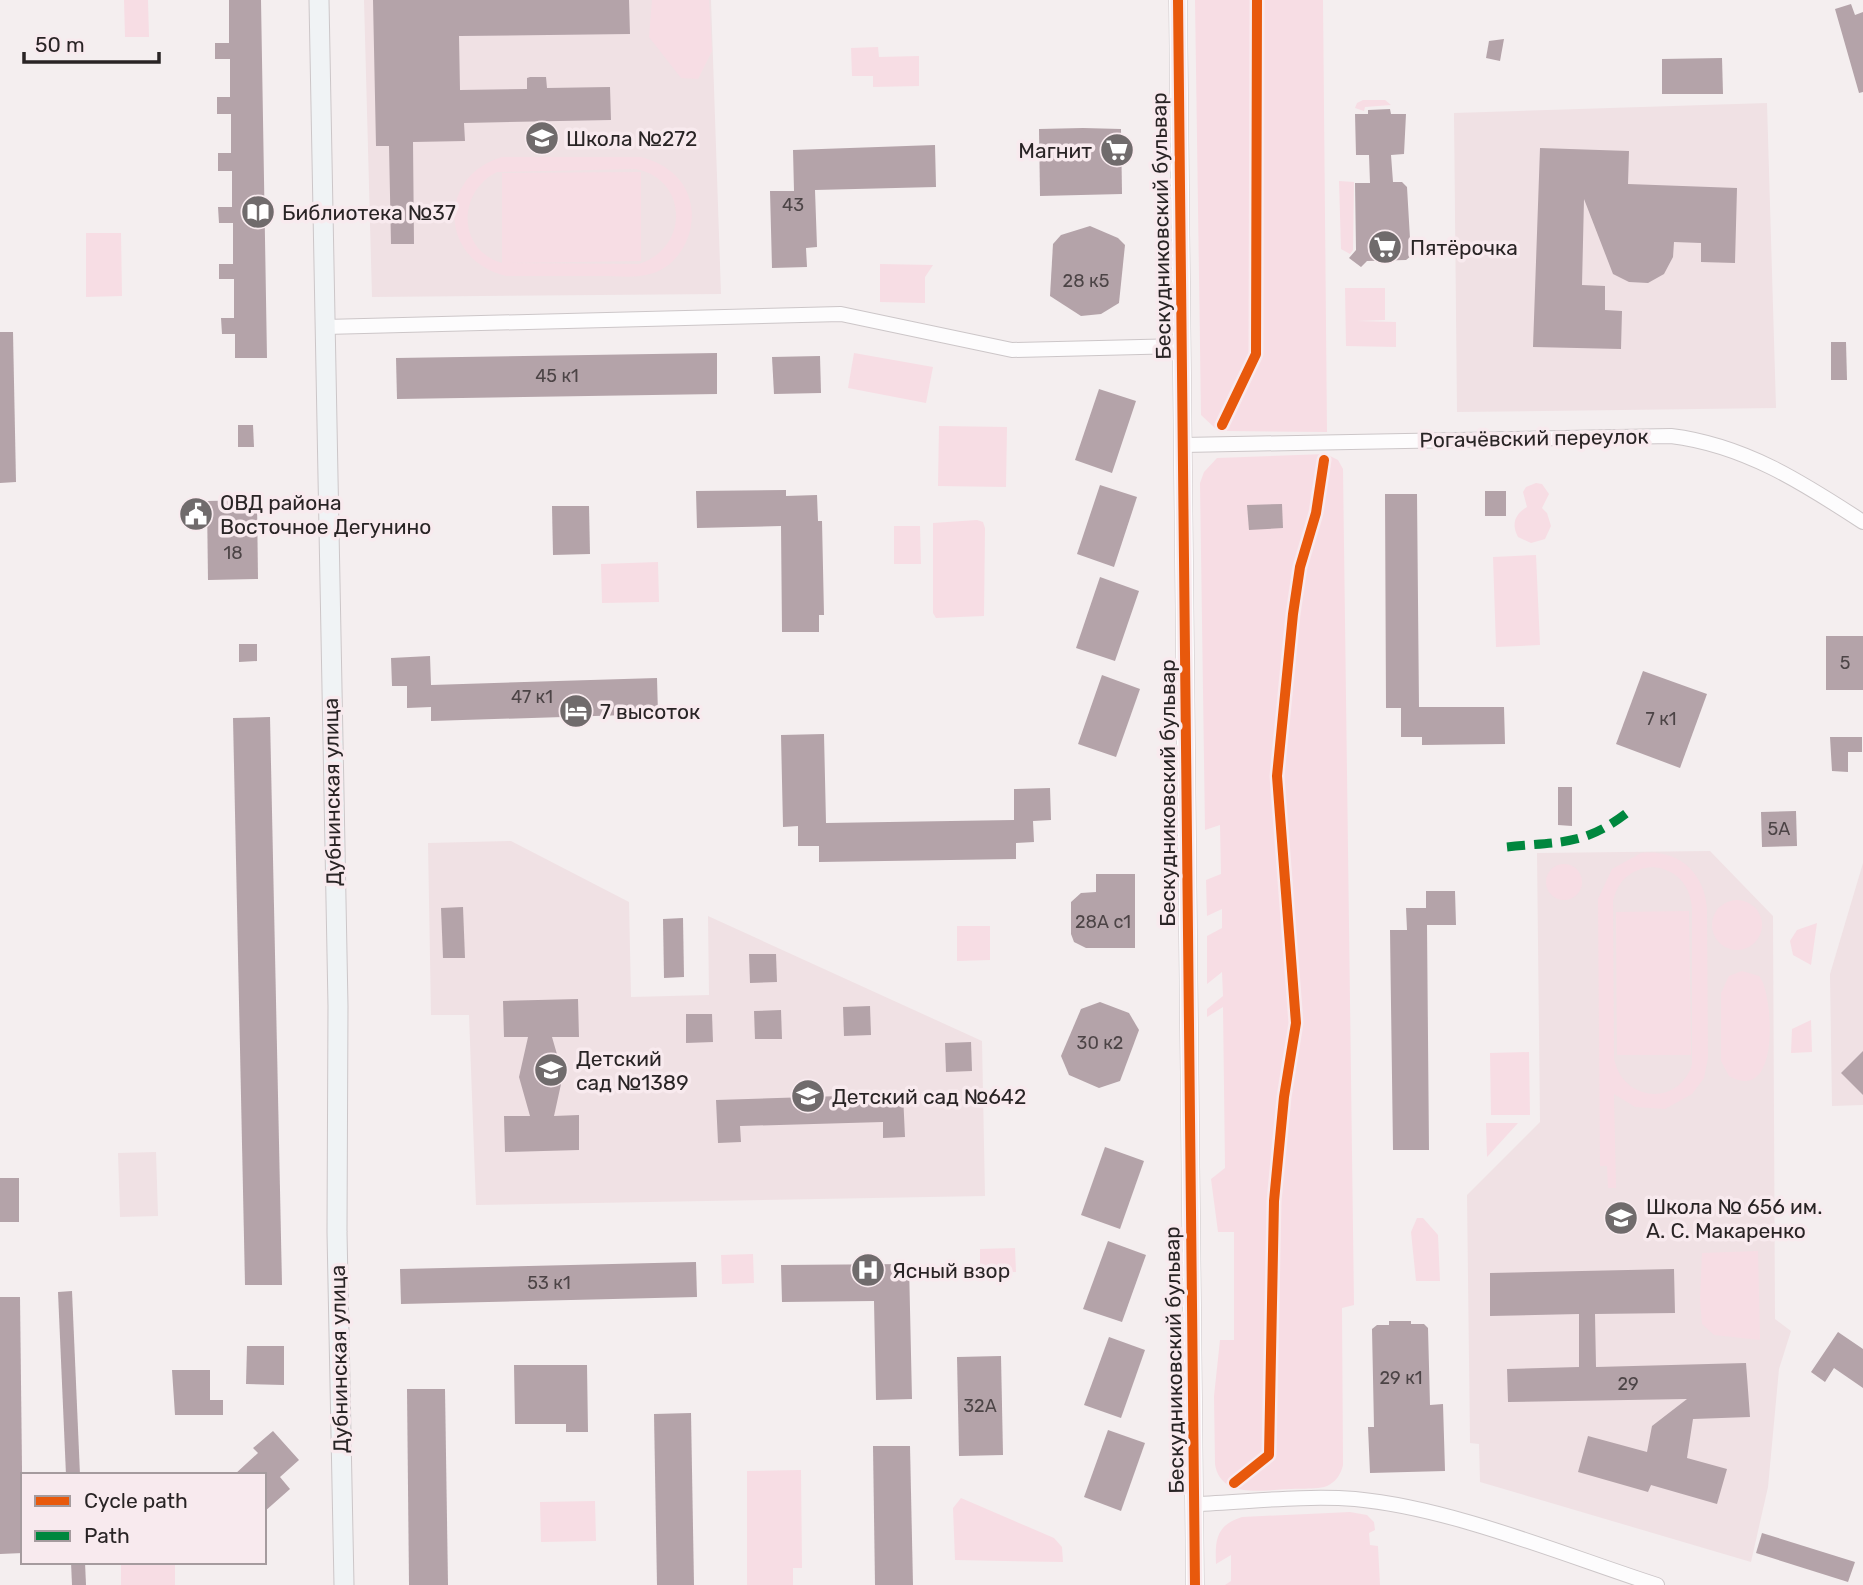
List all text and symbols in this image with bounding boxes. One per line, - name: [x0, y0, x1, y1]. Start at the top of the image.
- scale bar: [24, 21, 159, 65]
- text: 50 m: [35, 32, 85, 57]
- street label: Бескудниковский бульвар: [1146, 92, 1176, 360]
- school or university icon: Школа №272: [523, 119, 561, 157]
- place label: Школа №272: [566, 126, 697, 151]
- supermarket icon: Магнит: [1098, 131, 1136, 169]
- place label: Магнит: [1018, 138, 1092, 163]
- library icon: Библиотека №37: [239, 193, 277, 231]
- house number: 43: [782, 194, 804, 216]
- place label: Библиотека №37: [282, 200, 456, 225]
- supermarket icon: Пятёрочка: [1366, 228, 1404, 266]
- place label: Пятёрочка: [1410, 235, 1518, 260]
- house number: 28 к5: [1063, 270, 1109, 292]
- house number: 45 к1: [535, 365, 579, 387]
- street label: Рогачёвский переулок: [1419, 424, 1649, 452]
- place label: ОВД района Восточное Дегунино: [220, 490, 431, 539]
- public building icon: ОВД района Восточное Дегунино: [177, 495, 215, 533]
- house number: 18: [223, 542, 243, 564]
- house number: 5: [1840, 652, 1850, 674]
- street label: Бескудниковский бульвар: [1155, 659, 1180, 927]
- house number: 47 к1: [511, 686, 553, 708]
- hotel icon: 7 высоток: [557, 692, 595, 730]
- street label: Дубнинская улица: [318, 698, 346, 886]
- place label: 7 высоток: [600, 699, 700, 724]
- house number: 7 к1: [1646, 708, 1677, 730]
- house number: 5А: [1768, 818, 1790, 840]
- house number: 28А с1: [1075, 911, 1131, 933]
- house number: 30 к2: [1077, 1032, 1123, 1054]
- place label: Детский сад №1389: [576, 1046, 689, 1095]
- school or university icon: Детский сад №1389: [532, 1051, 570, 1089]
- school or university icon: Детский сад №642: [789, 1077, 827, 1115]
- place label: Детский сад №642: [832, 1084, 1026, 1109]
- place label: Школа № 656 им. А. С. Макаренко: [1646, 1194, 1822, 1243]
- school or university icon: Школа № 656 им. А. С. Макаренко: [1602, 1199, 1640, 1237]
- street label: Бескудниковский бульвар: [1159, 1226, 1189, 1494]
- hospital icon: Ясный взор: [849, 1251, 887, 1289]
- place label: Ясный взор: [892, 1258, 1010, 1283]
- street label: Дубнинская улица: [325, 1265, 353, 1453]
- house number: 53 к1: [527, 1272, 571, 1294]
- house number: 29 к1: [1379, 1367, 1423, 1389]
- house number: 29: [1617, 1373, 1639, 1395]
- house number: 32А: [963, 1395, 997, 1417]
- legend: [21, 1473, 266, 1564]
- text: Cycle path: [84, 1488, 188, 1513]
- text: Path: [84, 1523, 130, 1548]

